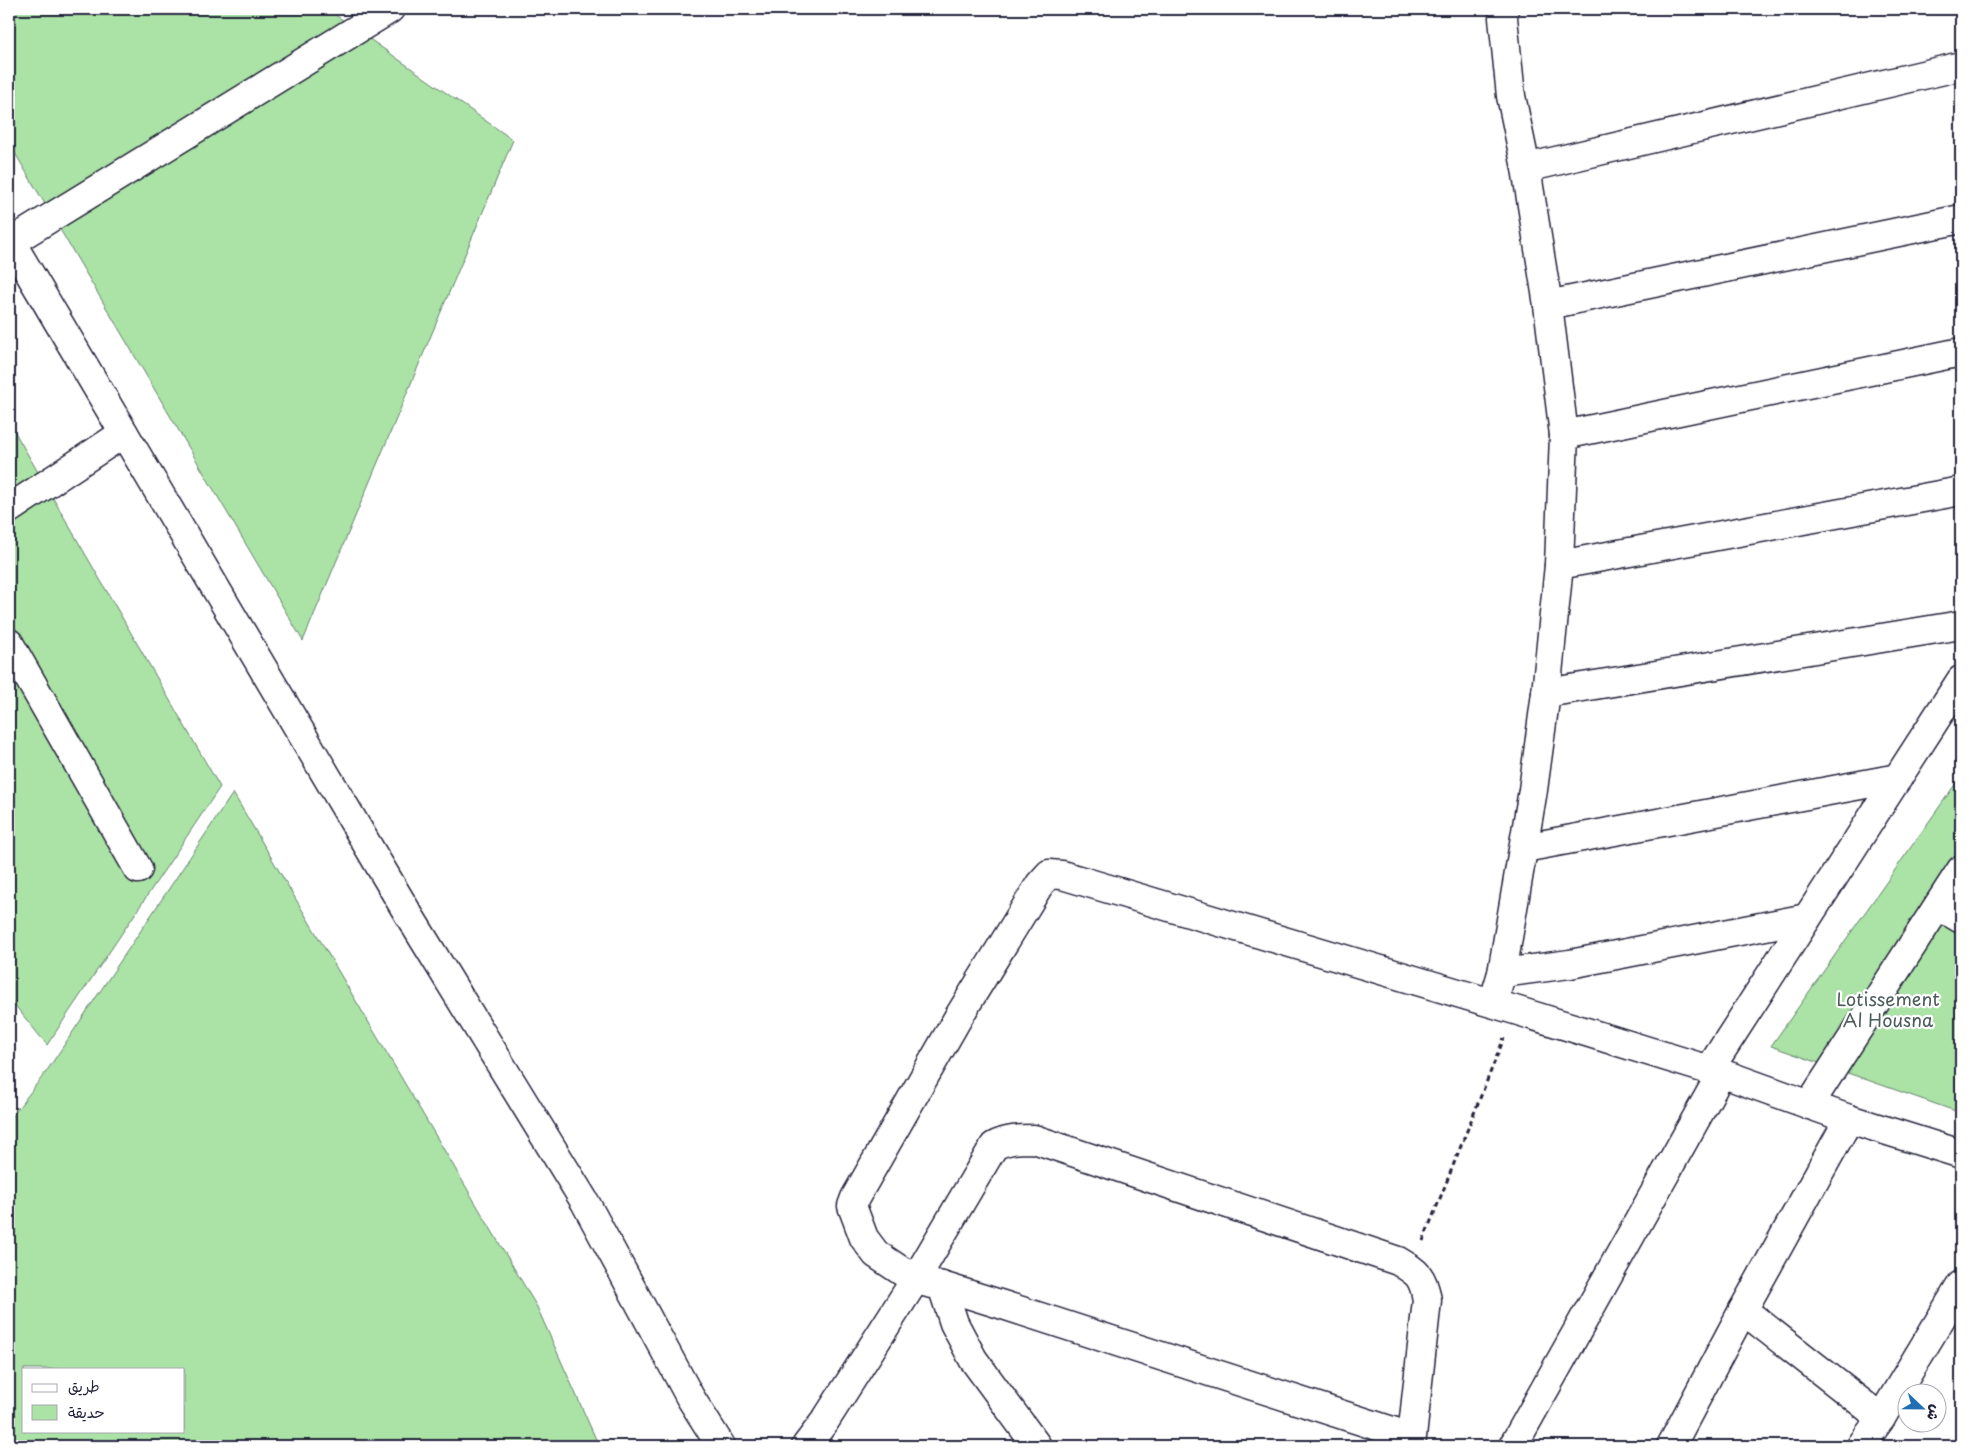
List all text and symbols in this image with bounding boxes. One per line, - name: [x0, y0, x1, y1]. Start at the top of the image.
- park label: Lotissement Al Housna: [1836, 985, 1940, 1033]
- legend: [22, 1368, 185, 1432]
- text: طريق: [68, 1374, 100, 1397]
- north arrow: [1898, 1382, 1948, 1432]
- text: حديقة: [68, 1400, 105, 1423]
- text: ش: [1922, 1402, 1947, 1424]

